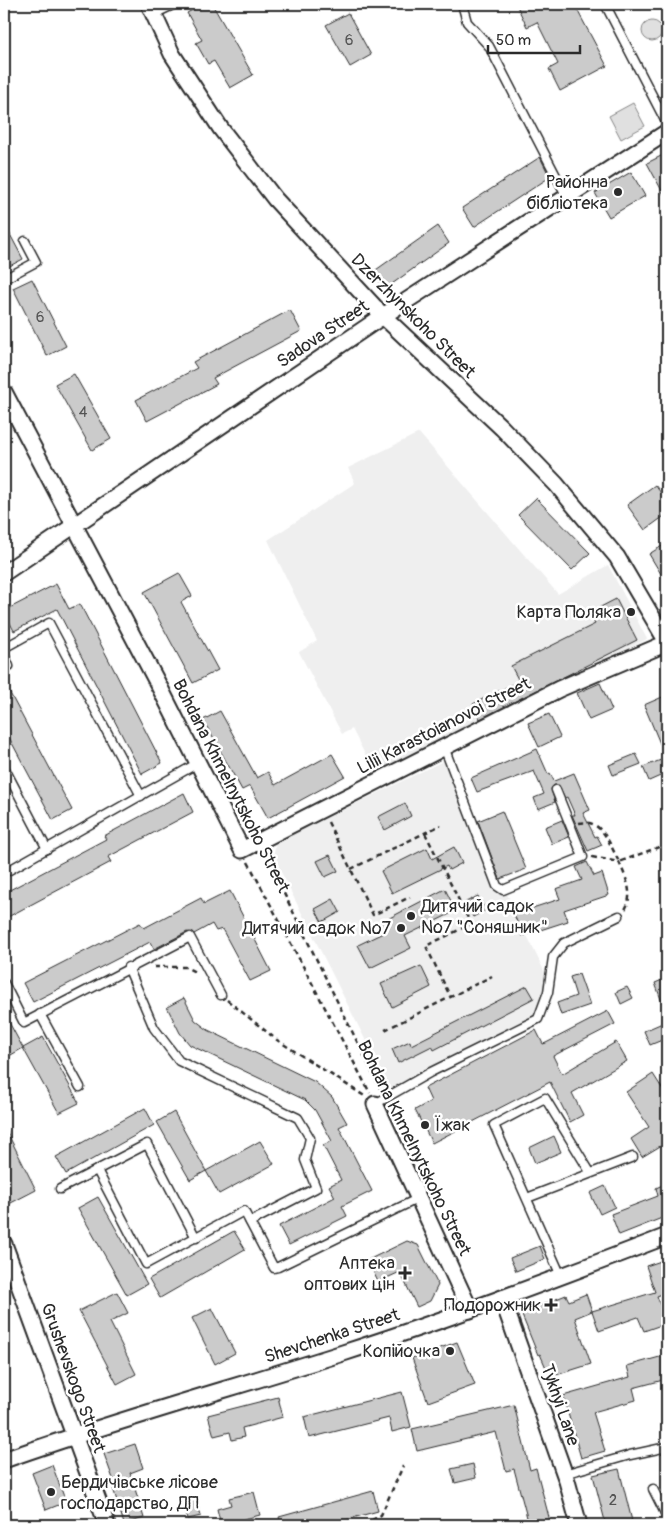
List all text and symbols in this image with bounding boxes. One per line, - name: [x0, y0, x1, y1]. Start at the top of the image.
- scale bar: [488, 22, 581, 54]
- house number: 6: [345, 31, 353, 50]
- text: 50 m: [496, 31, 531, 50]
- place label: Районна бібліотека: [526, 171, 608, 215]
- marker: Районна бібліотека: [612, 186, 624, 198]
- street label: Dzerzhynskoho Street: [346, 249, 481, 384]
- street label: Sadova Street: [273, 294, 374, 373]
- house number: 6: [36, 308, 44, 327]
- house number: 4: [79, 403, 88, 422]
- place label: Карта Поляка: [516, 601, 621, 624]
- marker: Карта Поляка: [625, 606, 637, 618]
- street label: Lilii Karastoianovoi Street: [353, 672, 535, 780]
- street label: Bohdana Khmelnytskoho Street: [167, 675, 295, 897]
- place label: Дитячий садок №7 "Соняшник": [420, 895, 548, 939]
- marker: Дитячий садок №7 "Соняшник": [405, 910, 417, 922]
- place label: Дитячий садок №7: [242, 917, 391, 940]
- marker: Дитячий садок №7: [395, 922, 407, 934]
- street label: Bohdana Khmelnytskoho Street: [352, 1037, 477, 1260]
- place label: Їжак: [435, 1114, 470, 1137]
- marker: Їжак: [419, 1119, 431, 1131]
- place label: Аптека оптових цін: [304, 1252, 395, 1296]
- marker: Аптека оптових цін: [399, 1267, 411, 1279]
- place label: Подорожник: [444, 1294, 541, 1317]
- marker: Подорожник: [545, 1299, 557, 1311]
- street label: Grushevskogo Street: [35, 1300, 111, 1457]
- street label: Shevchenka Street: [261, 1303, 403, 1369]
- place label: Копійочка: [363, 1340, 440, 1363]
- marker: Копійочка: [444, 1345, 456, 1357]
- street label: Tykhyi Lane: [535, 1361, 585, 1449]
- place label: Бердичівське лісове господарство, ДП: [61, 1471, 218, 1515]
- marker: Бердичівське лісове господарство, ДП: [45, 1486, 57, 1498]
- house number: 2: [609, 1491, 617, 1510]

